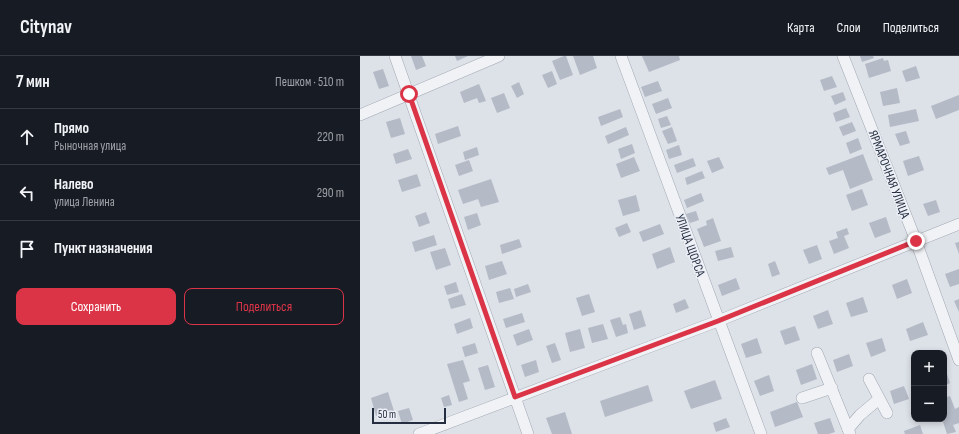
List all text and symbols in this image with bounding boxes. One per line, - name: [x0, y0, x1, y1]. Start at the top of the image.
- text: Citynav: [20, 16, 72, 39]
- text: Карта: [787, 19, 815, 36]
- text: Слои: [837, 19, 861, 36]
- text: Поделиться: [883, 19, 939, 36]
- text: 7 мин: [16, 72, 50, 92]
- text: Пешком · 510 m: [275, 74, 344, 90]
- route start: [400, 85, 418, 103]
- text: Прямо: [54, 119, 89, 138]
- icon: ahead: [16, 126, 38, 148]
- street label: ЯРМАРОЧНАЯ УЛИЦА: [865, 128, 913, 221]
- text: 220 m: [317, 129, 344, 145]
- text: Рыночная улица: [54, 138, 126, 154]
- text: Налево: [54, 175, 94, 194]
- icon: left: [16, 182, 38, 204]
- text: 290 m: [317, 185, 344, 201]
- text: улица Ленина: [54, 194, 115, 210]
- street label: УЛИЦА ЩОРСА: [671, 212, 709, 279]
- route end: [907, 232, 925, 250]
- icon: arrive: [16, 238, 38, 260]
- text: Пункт назначения: [54, 239, 152, 258]
- button: Сохранить: [16, 288, 176, 325]
- button: Поделиться: [184, 288, 344, 325]
- map controls: [911, 350, 947, 422]
- button: +: [911, 350, 947, 386]
- button: −: [911, 386, 947, 422]
- scale bar: [372, 406, 446, 425]
- text: 50 m: [378, 408, 396, 421]

